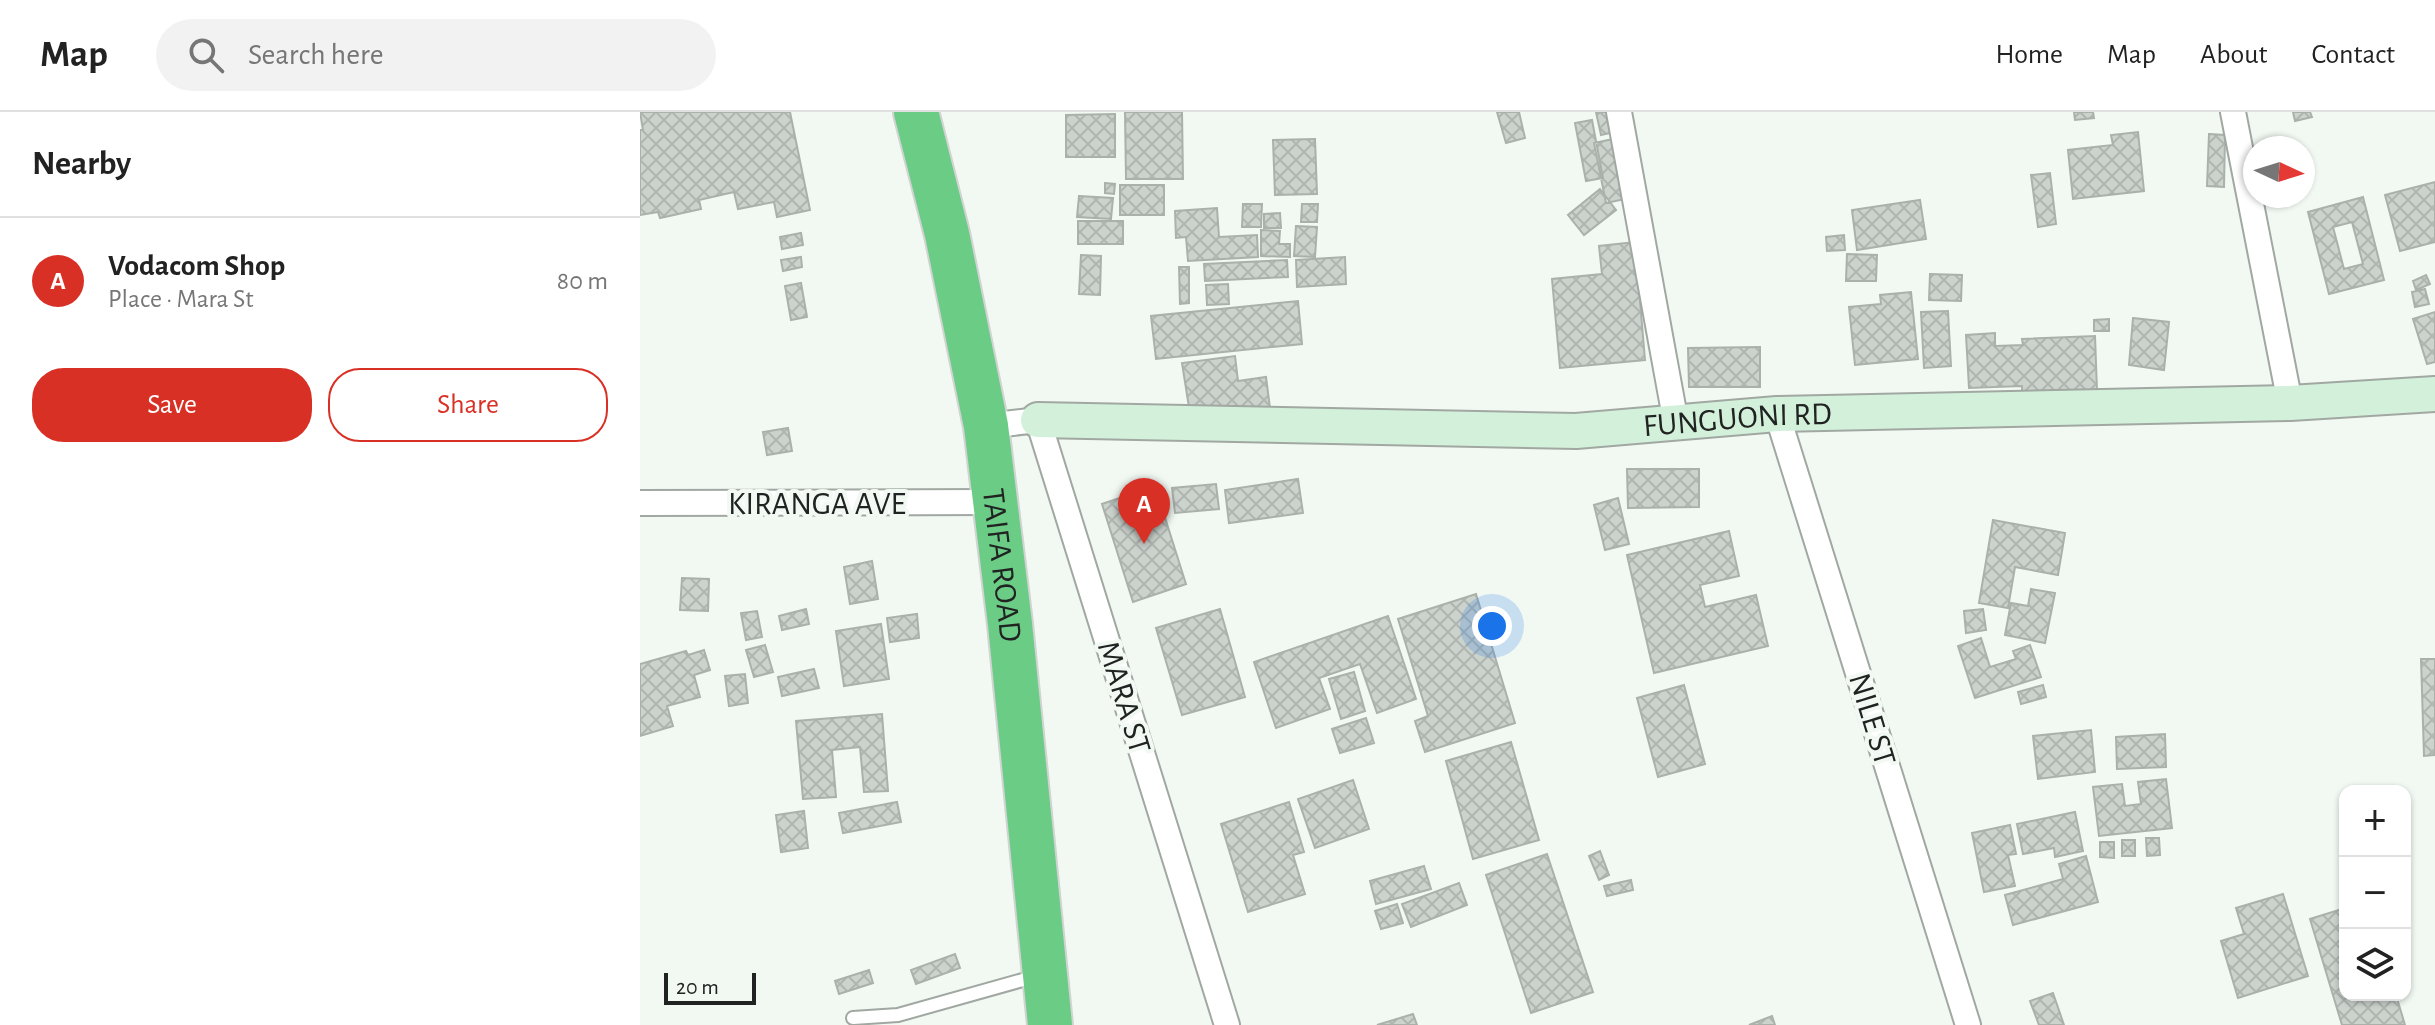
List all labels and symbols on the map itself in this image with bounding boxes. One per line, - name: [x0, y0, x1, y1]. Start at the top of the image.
- north arrow: [2243, 136, 2315, 208]
- street label: FUNGUONI RD: [1642, 398, 1832, 442]
- pin: A: [1118, 478, 1170, 544]
- street label: TAIFA ROAD: [977, 487, 1027, 644]
- street label: KIRANGA AVE: [728, 488, 906, 520]
- your location: [1472, 606, 1512, 646]
- street label: MARA ST: [1092, 637, 1156, 758]
- street label: NILE ST: [1843, 669, 1901, 770]
- scale bar: [664, 969, 756, 1005]

